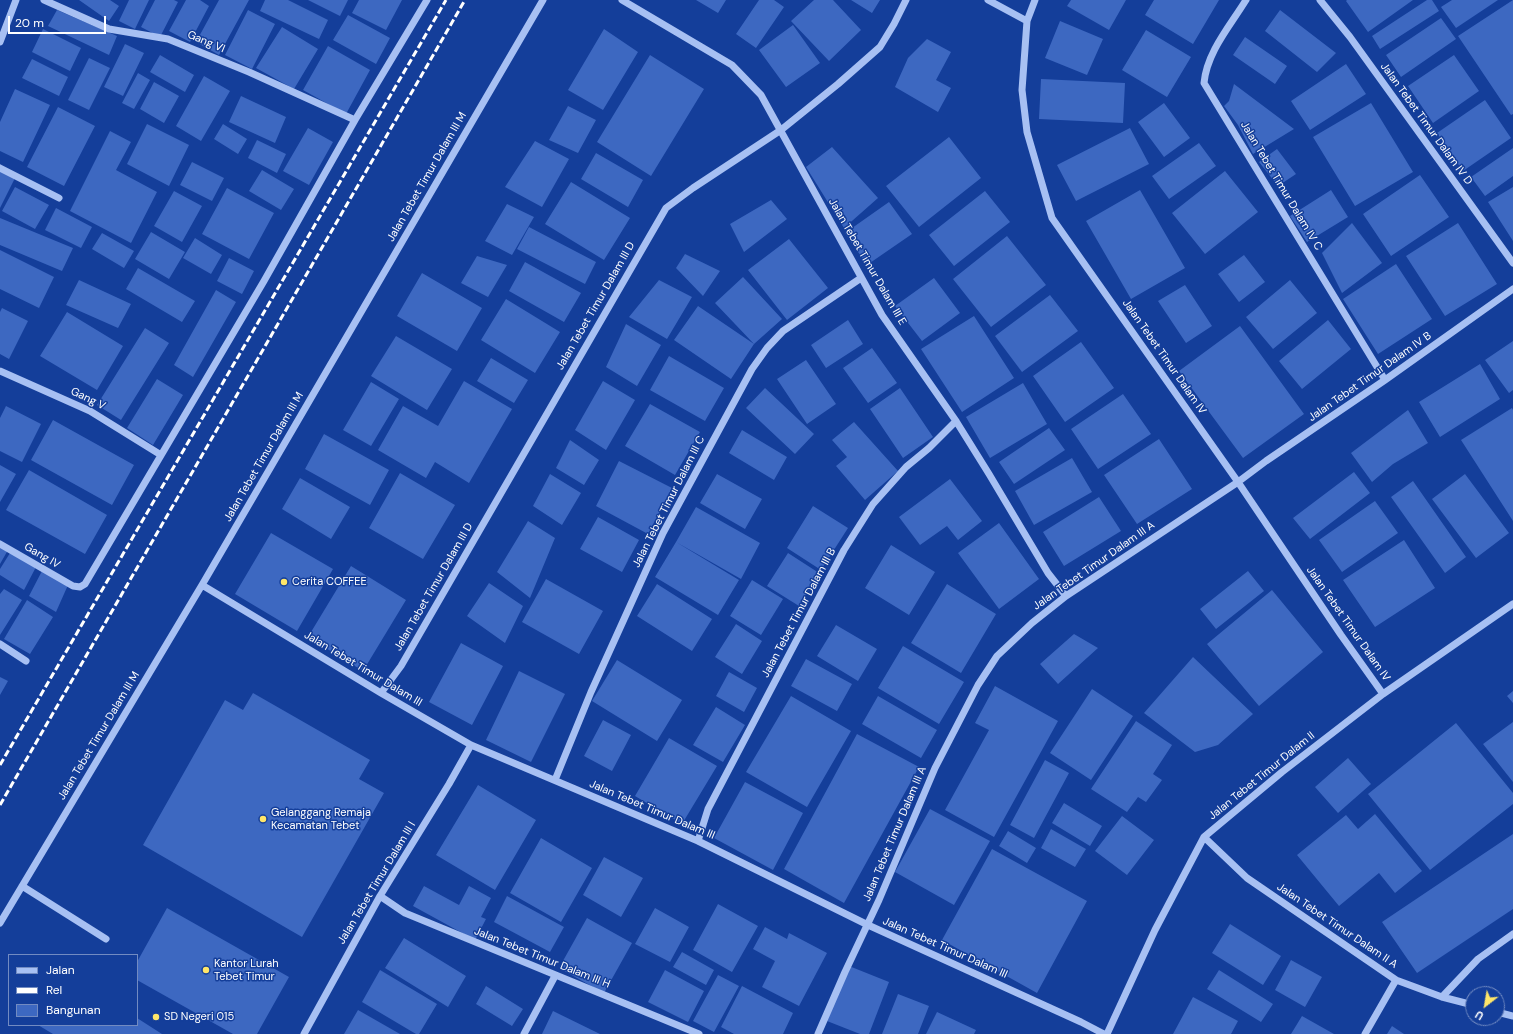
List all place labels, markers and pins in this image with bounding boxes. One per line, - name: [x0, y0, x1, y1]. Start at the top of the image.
- place label: Cerita COFFEE: [292, 575, 367, 589]
- marker: Cerita COFFEE: [279, 577, 289, 587]
- place label: Gelanggang Remaja Kecamatan Tebet: [271, 806, 371, 832]
- marker: Gelanggang Remaja Kecamatan Tebet: [258, 814, 268, 824]
- place label: Kantor Lurah Tebet Timur: [214, 957, 279, 983]
- marker: Kantor Lurah Tebet Timur: [201, 965, 211, 975]
- place label: SD Negeri 015: [164, 1010, 234, 1024]
- marker: SD Negeri 015: [151, 1012, 161, 1022]

